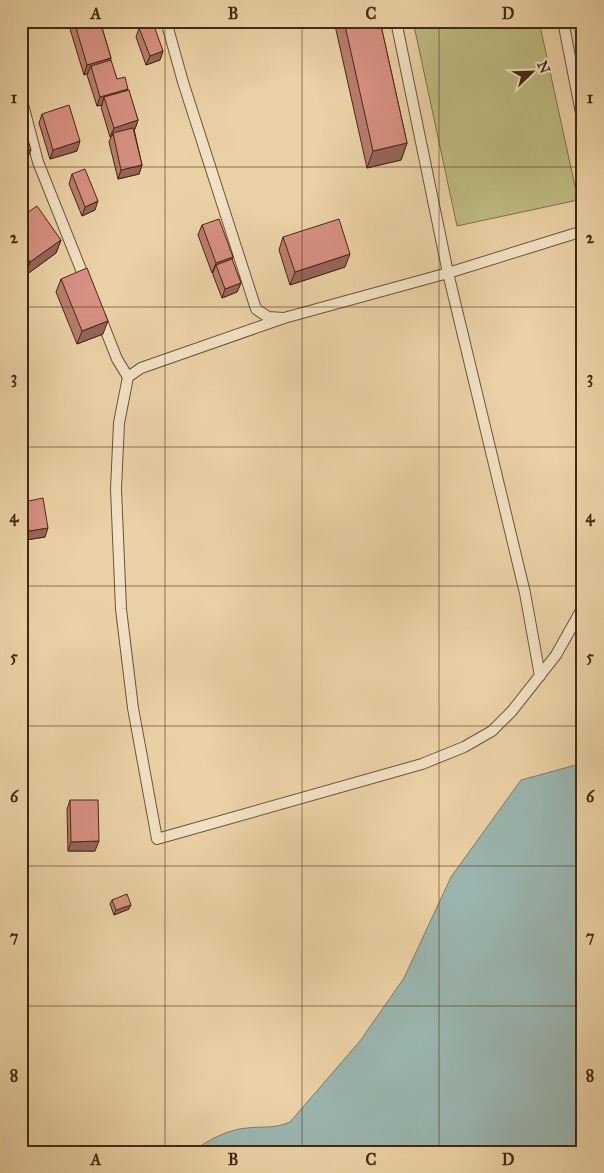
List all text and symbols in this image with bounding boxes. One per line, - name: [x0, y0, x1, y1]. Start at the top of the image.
- text: A: [90, 4, 102, 23]
- text: B: [228, 4, 238, 23]
- text: C: [366, 4, 377, 23]
- text: D: [502, 4, 515, 23]
- north arrow: [506, 48, 556, 98]
- text: N: [533, 58, 554, 76]
- text: 1: [11, 88, 18, 107]
- text: 1: [587, 88, 594, 107]
- text: 2: [10, 228, 19, 247]
- text: 2: [586, 228, 595, 247]
- text: 3: [11, 368, 17, 388]
- text: 3: [587, 368, 593, 388]
- text: 4: [10, 507, 20, 527]
- text: 4: [586, 507, 596, 527]
- text: 5: [10, 647, 18, 666]
- text: 5: [586, 647, 594, 666]
- text: 6: [10, 787, 19, 806]
- text: 6: [586, 787, 595, 806]
- text: 7: [10, 927, 19, 946]
- text: 7: [586, 927, 595, 946]
- text: 8: [10, 1066, 18, 1085]
- text: 8: [586, 1066, 594, 1085]
- text: A: [90, 1150, 102, 1169]
- text: B: [228, 1150, 238, 1169]
- text: C: [366, 1150, 377, 1169]
- text: D: [502, 1150, 515, 1169]

